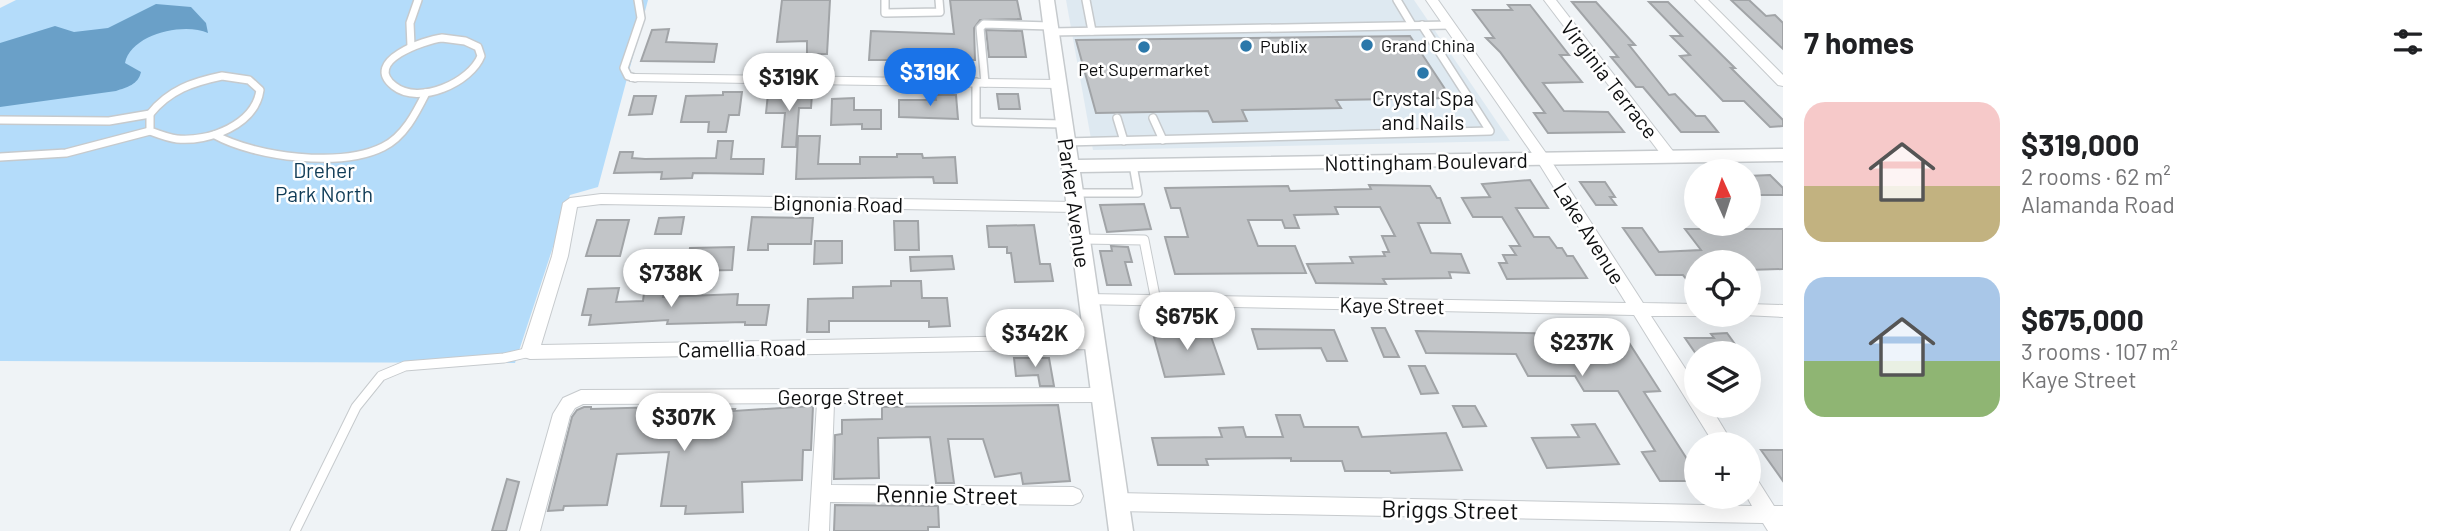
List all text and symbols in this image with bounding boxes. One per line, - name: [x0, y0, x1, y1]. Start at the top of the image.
- street label: Virginia Terrace: [1556, 15, 1664, 143]
- icon: filters: [2389, 23, 2427, 61]
- text: 7 homes: [1804, 24, 1914, 60]
- place label: Grand China: [1381, 34, 1475, 56]
- place label: Publix: [1260, 35, 1308, 57]
- marker: Grand China: [1359, 37, 1375, 53]
- marker: Publix: [1238, 38, 1254, 54]
- marker: Pet Supermarket: [1136, 39, 1152, 55]
- pin: $319K: [881, 48, 979, 108]
- pin: $319K: [740, 54, 838, 113]
- text: $319K: [900, 57, 960, 85]
- place label: Pet Supermarket: [1078, 58, 1210, 80]
- text: $319K: [759, 62, 819, 90]
- marker: Crystal Spa and Nails: [1415, 65, 1431, 81]
- place label: Crystal Spa and Nails: [1372, 85, 1474, 134]
- text: $319,000: [2021, 126, 2139, 162]
- icon: home: [1860, 130, 1944, 214]
- street label: Parker Avenue: [1054, 137, 1096, 269]
- street label: Nottingham Boulevard: [1324, 147, 1528, 175]
- park label: Dreher Park North: [275, 157, 373, 206]
- north arrow: [1684, 159, 1760, 236]
- map controls: [1684, 159, 1761, 509]
- text: 2 rooms · 62 m²: [2021, 162, 2171, 190]
- street label: Lake Avenue: [1549, 178, 1631, 288]
- street label: Bignonia Road: [773, 189, 903, 217]
- text: Alamanda Road: [2021, 190, 2175, 218]
- pin: $738K: [622, 250, 720, 309]
- button: locate: [1684, 250, 1761, 327]
- text: $738K: [639, 258, 703, 286]
- pin: $675K: [1138, 292, 1236, 352]
- street label: Kaye Street: [1339, 292, 1445, 318]
- text: $675K: [1155, 301, 1219, 329]
- text: $675,000: [2021, 301, 2144, 337]
- icon: home: [1860, 305, 1944, 389]
- pin: $342K: [986, 310, 1084, 369]
- text: $342K: [1002, 318, 1068, 346]
- pin: $237K: [1533, 318, 1631, 378]
- text: $237K: [1550, 327, 1614, 355]
- street label: Camellia Road: [678, 334, 806, 362]
- text: 3 rooms · 107 m²: [2021, 337, 2178, 365]
- button: layers: [1684, 341, 1761, 418]
- text: Kaye Street: [2021, 365, 2137, 393]
- street label: George Street: [778, 384, 904, 409]
- pin: $307K: [635, 393, 733, 453]
- text: $307K: [652, 402, 716, 430]
- button: +: [1684, 432, 1761, 509]
- street label: Rennie Street: [875, 478, 1019, 510]
- street label: Briggs Street: [1381, 493, 1519, 525]

